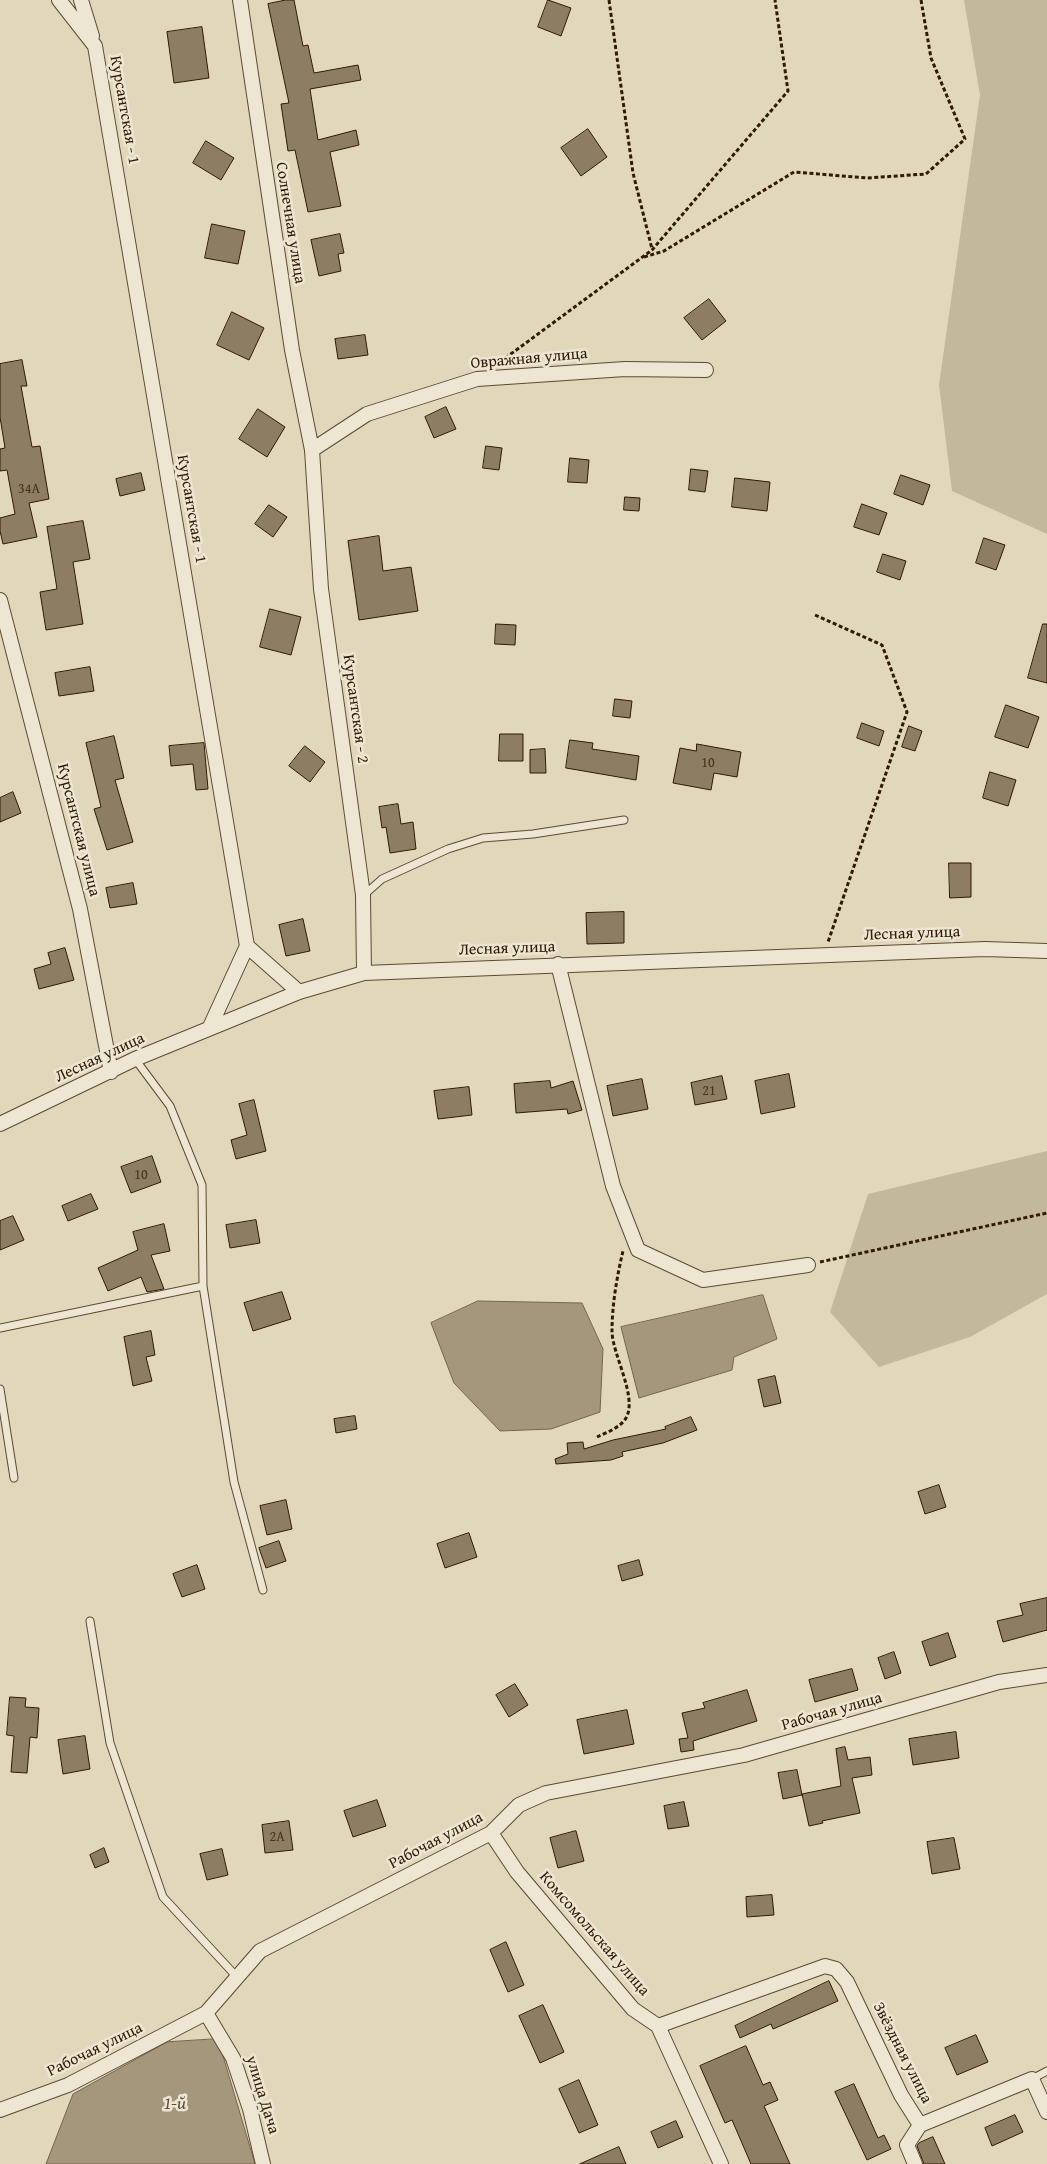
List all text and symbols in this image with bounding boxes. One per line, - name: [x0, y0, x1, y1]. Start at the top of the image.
- street label: Курсантская - 1: [105, 54, 143, 166]
- street label: Солнечная улица: [271, 161, 309, 285]
- street label: Овражная улица: [470, 344, 588, 374]
- street label: Курсантская - 1: [172, 453, 210, 565]
- house number: 34А: [18, 481, 40, 497]
- street label: Курсантская - 2: [338, 653, 372, 765]
- house number: 10: [701, 755, 715, 771]
- street label: Курсантская улица: [52, 762, 104, 898]
- street label: Лесная улица: [863, 923, 961, 945]
- street label: Лесная улица: [458, 938, 556, 960]
- street label: Лесная улица: [52, 1029, 148, 1087]
- house number: 21: [702, 1083, 716, 1099]
- house number: 10: [134, 1167, 148, 1183]
- street label: Рабочая улица: [780, 1688, 884, 1736]
- street label: Рабочая улица: [386, 1808, 486, 1874]
- house number: 2А: [269, 1829, 285, 1845]
- street label: Комсомольская улица: [535, 1868, 653, 2000]
- street label: Звёздная улица: [868, 1999, 936, 2107]
- street label: Рабочая улица: [44, 2019, 146, 2081]
- street label: улица Дача: [241, 2054, 283, 2136]
- water label: 1-й: [164, 2093, 186, 2115]

